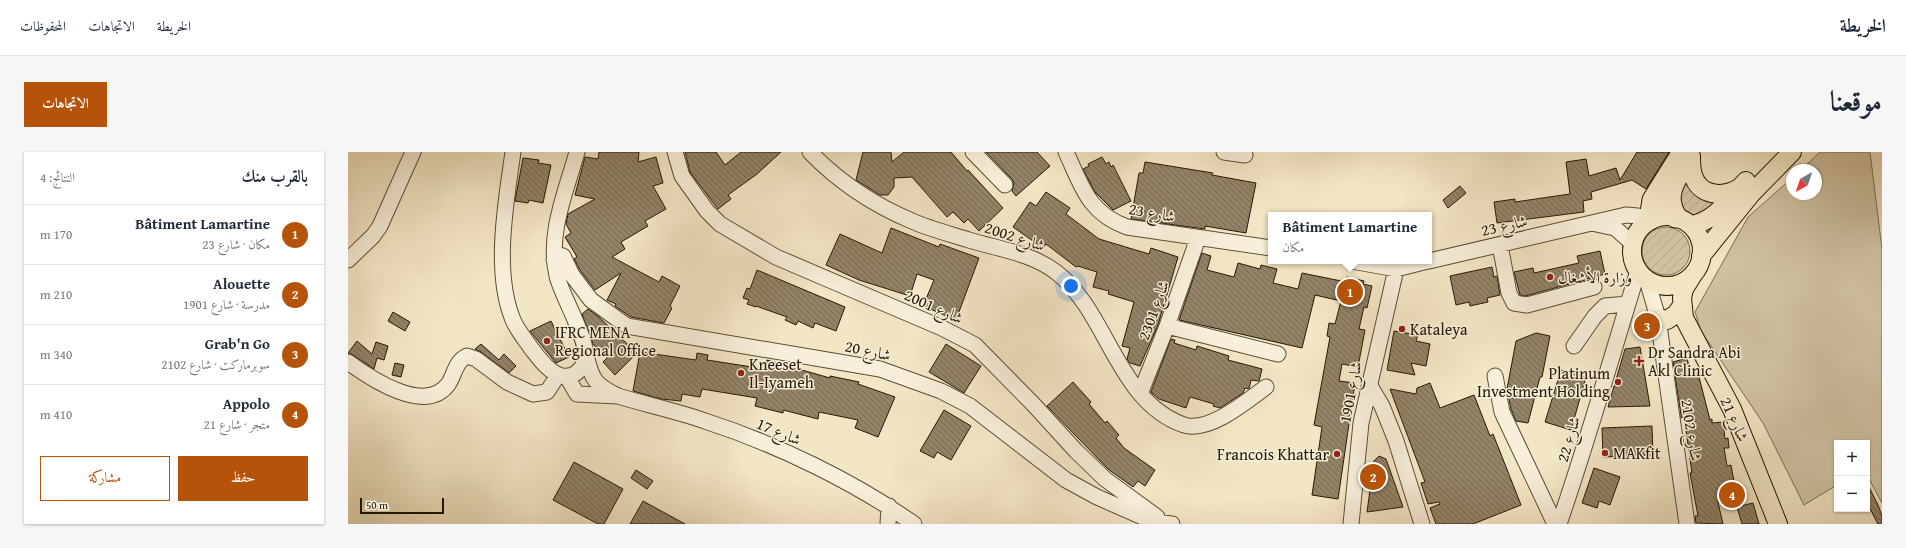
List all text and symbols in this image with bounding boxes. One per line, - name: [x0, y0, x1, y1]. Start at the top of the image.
- text: الخريطة: [1840, 11, 1886, 39]
- text: المحفوظات: [20, 16, 66, 36]
- text: الاتجاهات: [88, 16, 135, 36]
- text: الخريطة: [157, 16, 191, 36]
- text: موقعنا: [1830, 80, 1882, 121]
- button: الاتجاهات: [24, 82, 107, 127]
- text: بالقرب منك: [241, 163, 308, 188]
- north arrow: [1786, 164, 1822, 200]
- text: النتائج: 4: [40, 168, 75, 187]
- street label: شارع 23: [1127, 196, 1177, 230]
- street label: شارع 23: [1479, 208, 1530, 244]
- popup: [1268, 212, 1432, 264]
- text: Bâtiment Lamartine: [135, 213, 270, 234]
- street label: شارع 2002: [981, 215, 1048, 259]
- text: Bâtiment Lamartine: [1283, 216, 1417, 237]
- text: 170 m: [40, 225, 72, 244]
- text: 1: [292, 225, 298, 244]
- text: مكان · شارع 23: [202, 235, 270, 254]
- text: مكان: [1283, 238, 1304, 257]
- place label: وزارة الأشغال: [1558, 265, 1632, 289]
- marker: وزارة الأشغال: [1545, 272, 1555, 282]
- text: Alouette: [213, 273, 270, 294]
- your location: [1061, 276, 1081, 296]
- street label: شارع 2301: [1131, 277, 1177, 344]
- pin: 1: [1337, 277, 1363, 307]
- street label: شارع 2001: [900, 282, 967, 331]
- text: 210 m: [40, 285, 72, 304]
- text: 2: [292, 285, 298, 304]
- text: مدرسة · شارع 1901: [183, 295, 270, 314]
- pin: 3: [1634, 311, 1660, 341]
- place label: Kataleya: [1410, 317, 1468, 341]
- place label: IFRC MENA Regional Office: [555, 320, 656, 362]
- marker: Kataleya: [1397, 324, 1407, 334]
- text: Grab'n Go: [205, 333, 270, 354]
- street label: شارع 20: [842, 333, 893, 369]
- marker: IFRC MENA Regional Office: [542, 336, 552, 346]
- place label: Dr Sandra Abi Akl Clinic: [1648, 340, 1741, 382]
- text: 340 m: [40, 345, 72, 364]
- text: 3: [292, 345, 298, 364]
- place label: Kneeset Il-Iyameh: [749, 352, 814, 394]
- text: سوبرماركت · شارع 2102: [161, 355, 270, 374]
- marker: Dr Sandra Abi Akl Clinic: [1633, 355, 1645, 367]
- street label: شارع 1901: [1332, 359, 1370, 425]
- place label: Platinum Investment Holding: [1477, 361, 1610, 403]
- marker: Kneeset Il-Iyameh: [736, 368, 746, 378]
- marker: Platinum Investment Holding: [1613, 377, 1623, 387]
- text: Appolo: [223, 393, 270, 414]
- street label: شارع 21: [1713, 393, 1755, 446]
- street label: شارع 2102: [1673, 397, 1709, 463]
- text: 410 m: [40, 405, 72, 424]
- text: 4: [292, 405, 298, 424]
- street label: شارع 17: [752, 411, 805, 453]
- street label: شارع 22: [1550, 413, 1588, 465]
- text: متجر · شارع 21: [204, 415, 270, 434]
- map controls: [1834, 440, 1870, 512]
- button: +: [1834, 440, 1870, 476]
- place label: MAKfit: [1613, 441, 1661, 465]
- place label: Francois Khattar: [1217, 442, 1329, 466]
- marker: MAKfit: [1600, 448, 1610, 458]
- marker: Francois Khattar: [1332, 449, 1342, 459]
- button: مشاركة: [40, 456, 170, 501]
- button: حفظ: [178, 456, 308, 501]
- pin: 2: [1360, 462, 1386, 492]
- button: −: [1834, 476, 1870, 512]
- pin: 4: [1719, 480, 1745, 510]
- scale bar: [360, 496, 444, 515]
- text: 50 m: [366, 497, 388, 513]

